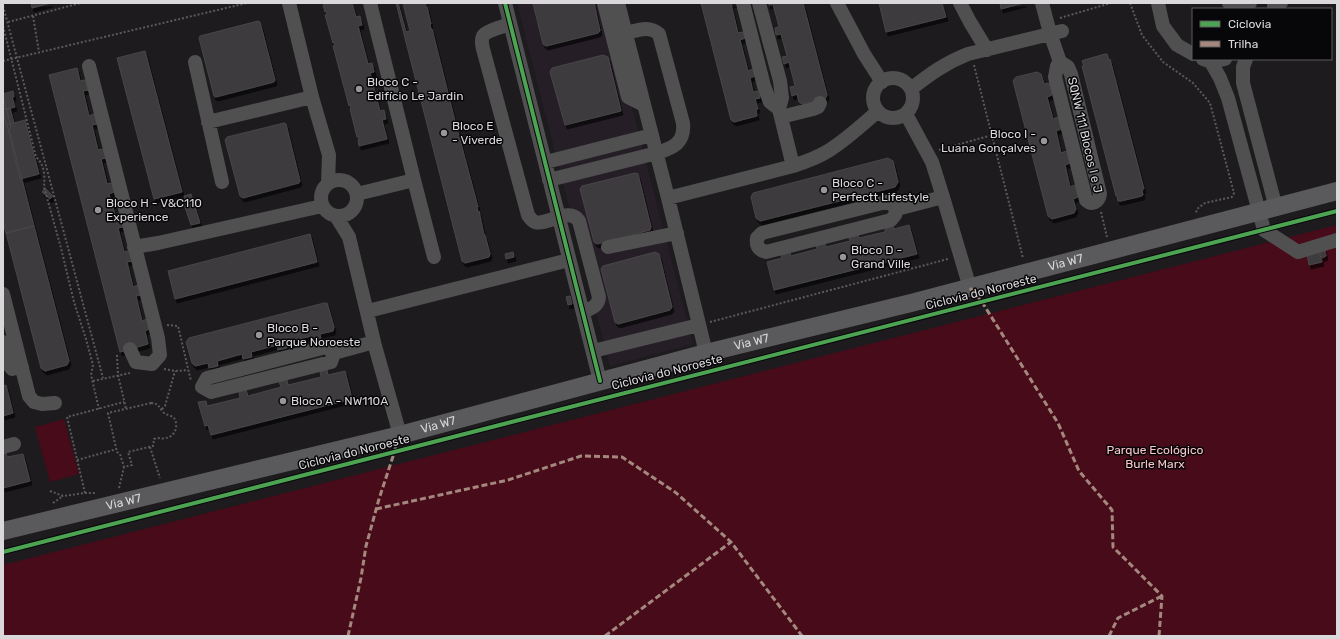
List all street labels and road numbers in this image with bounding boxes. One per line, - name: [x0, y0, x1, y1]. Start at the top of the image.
- street label: SQNW 111 Blocos I e J: [1065, 76, 1105, 194]
- street label: Via W7: [1046, 251, 1085, 274]
- street label: Ciclovia do Noroeste: [924, 271, 1038, 313]
- street label: Via W7: [732, 331, 771, 353]
- street label: Ciclovia do Noroeste: [610, 351, 724, 393]
- street label: Via W7: [419, 413, 457, 436]
- street label: Ciclovia do Noroeste: [297, 431, 411, 473]
- street label: Via W7: [104, 491, 143, 513]

